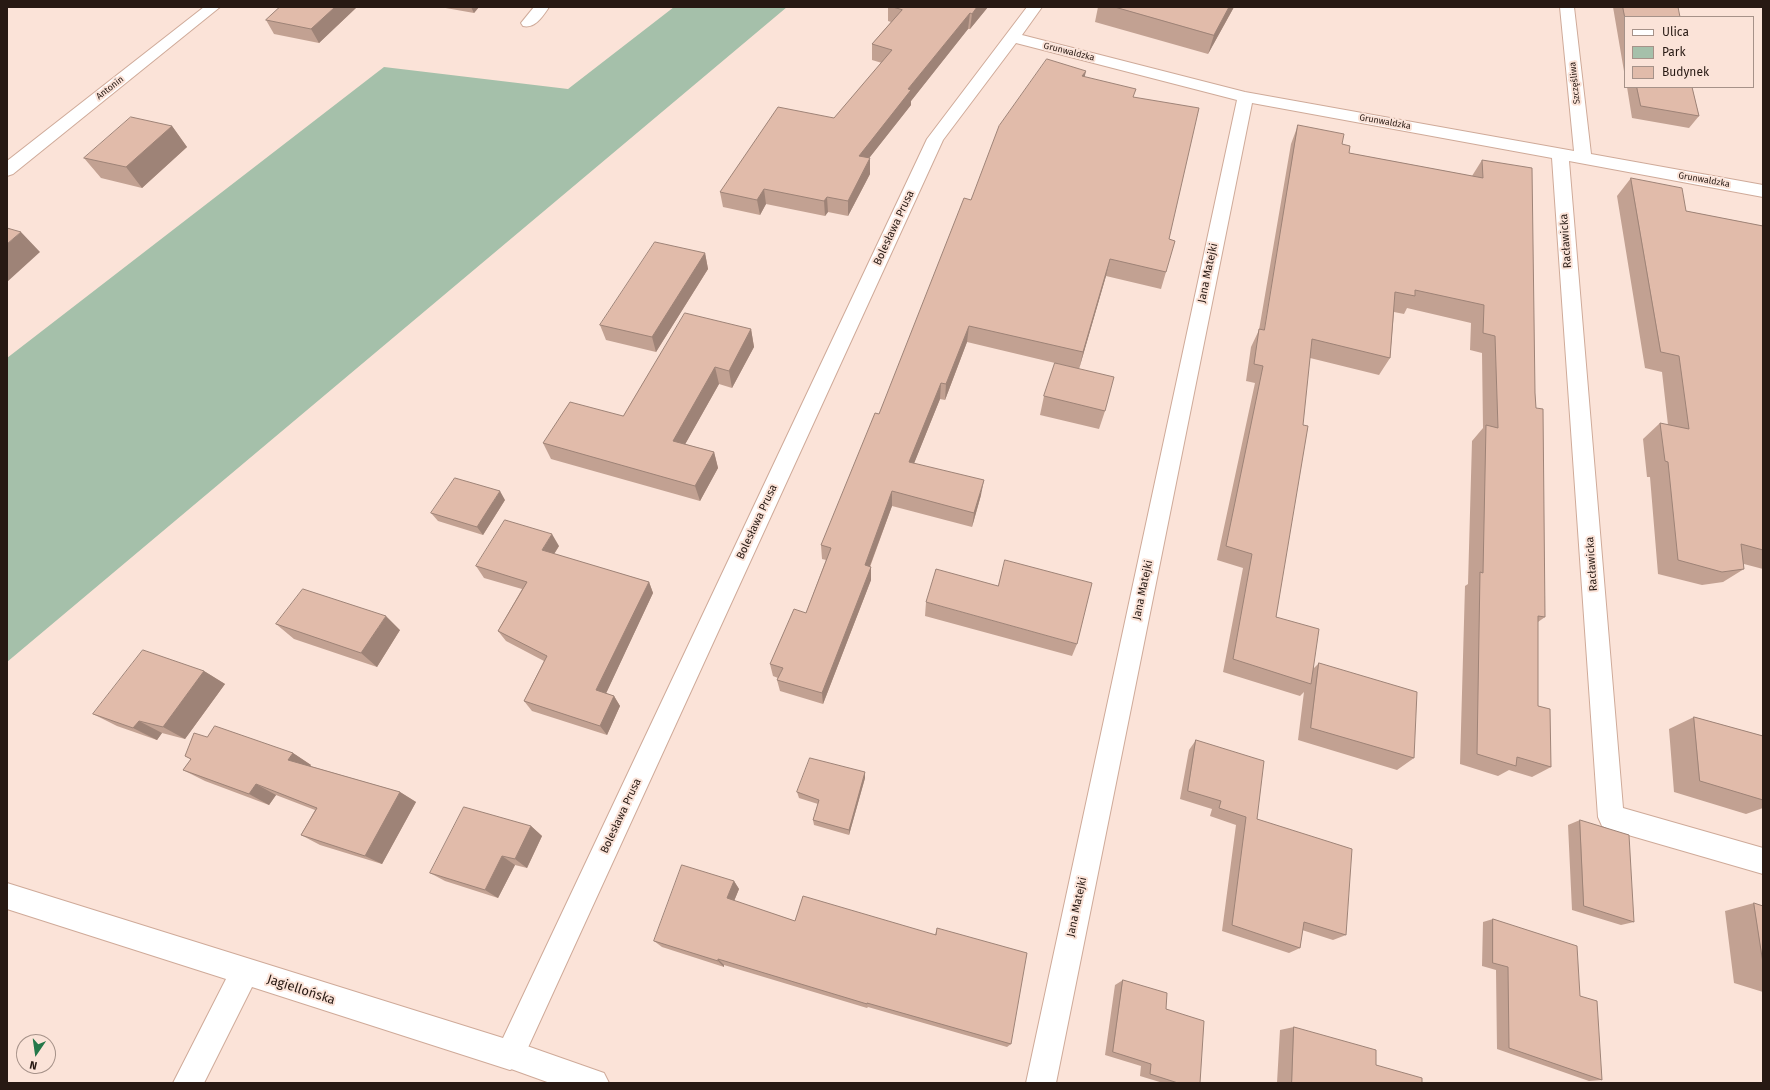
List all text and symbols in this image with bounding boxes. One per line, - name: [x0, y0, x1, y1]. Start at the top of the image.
- legend: [1624, 16, 1754, 88]
- text: Ulica: [1662, 25, 1689, 39]
- street label: Grunwaldzka: [1042, 40, 1096, 64]
- text: Park: [1662, 45, 1686, 59]
- street label: Szczęśliwa: [1567, 61, 1583, 105]
- text: Budynek: [1662, 65, 1709, 79]
- street label: Antonin: [94, 74, 126, 102]
- street label: Grunwaldzka: [1358, 112, 1412, 132]
- street label: Grunwaldzka: [1677, 170, 1731, 190]
- street label: Bolesława Prusa: [871, 188, 917, 268]
- street label: Racławicka: [1558, 213, 1574, 269]
- street label: Jana Matejki: [1195, 242, 1221, 304]
- street label: Bolesława Prusa: [734, 482, 780, 562]
- street label: Racławicka: [1584, 536, 1600, 592]
- street label: Jana Matejki: [1130, 559, 1156, 621]
- street label: Bolesława Prusa: [598, 776, 644, 856]
- street label: Jana Matejki: [1064, 876, 1090, 938]
- street label: Jagiellońska: [265, 972, 337, 1008]
- north arrow: [16, 1034, 56, 1074]
- text: N: [28, 1058, 38, 1072]

